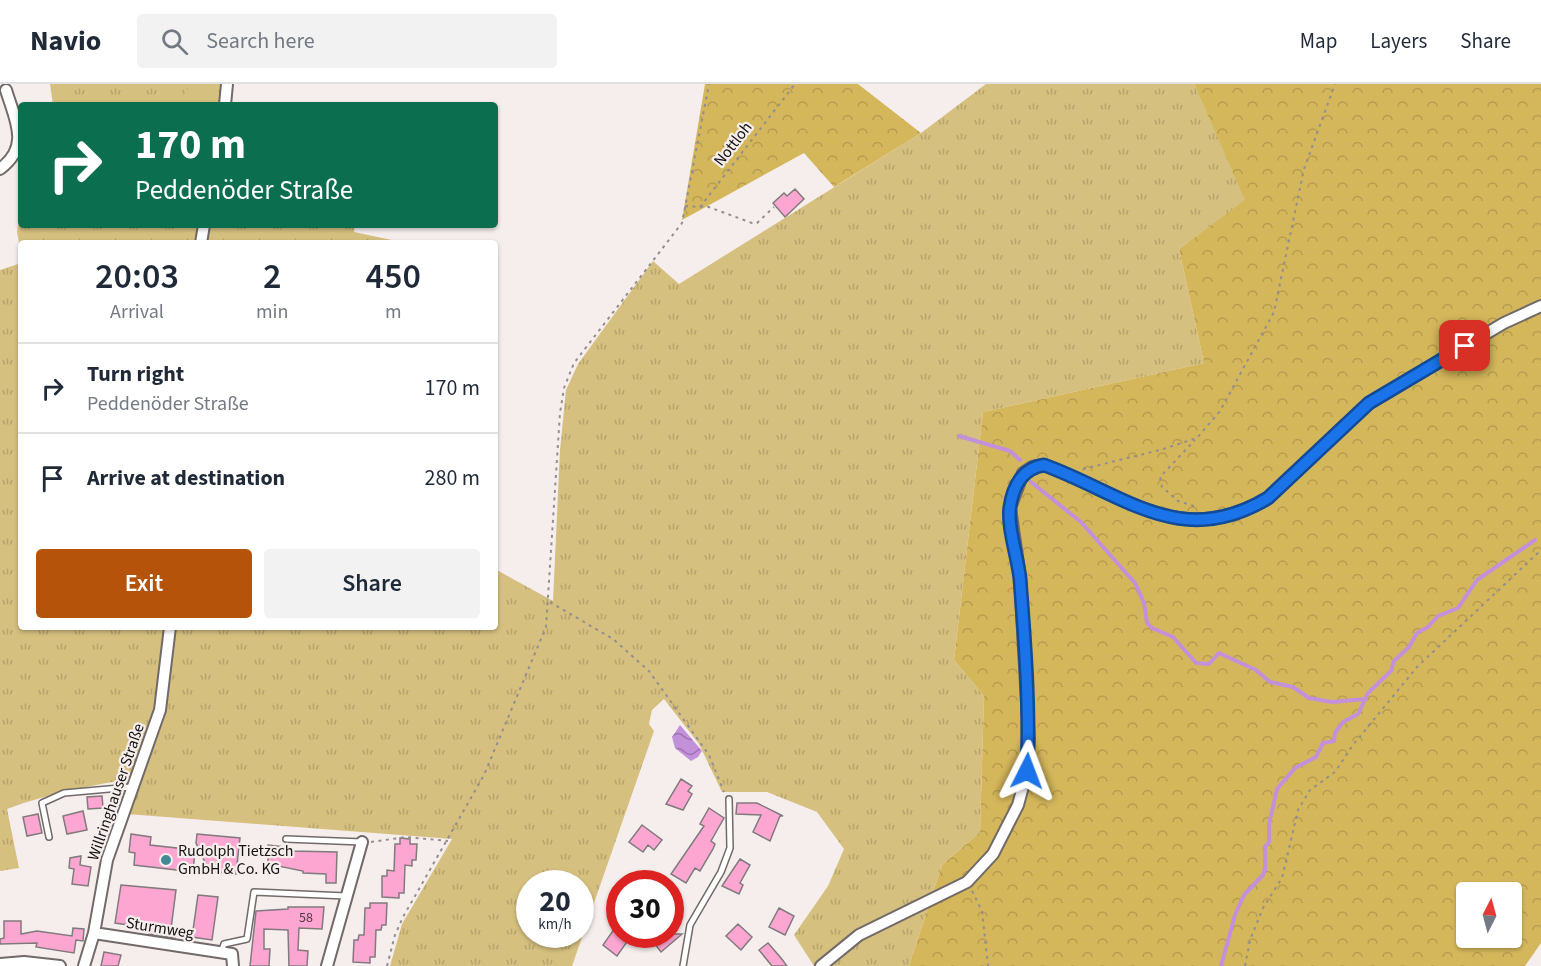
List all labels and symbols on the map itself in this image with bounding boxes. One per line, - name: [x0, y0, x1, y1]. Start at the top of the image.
- street label: Nottloh: [709, 117, 757, 171]
- pin: [1439, 320, 1490, 371]
- street label: Willringhauser Straße: [82, 720, 150, 864]
- position arrow: [995, 739, 1059, 803]
- place label: Rudolph Tietzsch GmbH & Co. KG: [178, 840, 293, 880]
- marker: Rudolph Tietzsch GmbH & Co. KG: [159, 853, 173, 867]
- speed limit sign: 30: [606, 870, 684, 948]
- north arrow: [1456, 882, 1522, 948]
- house number: 58: [299, 908, 313, 928]
- street label: Sturmweg: [125, 912, 195, 944]

